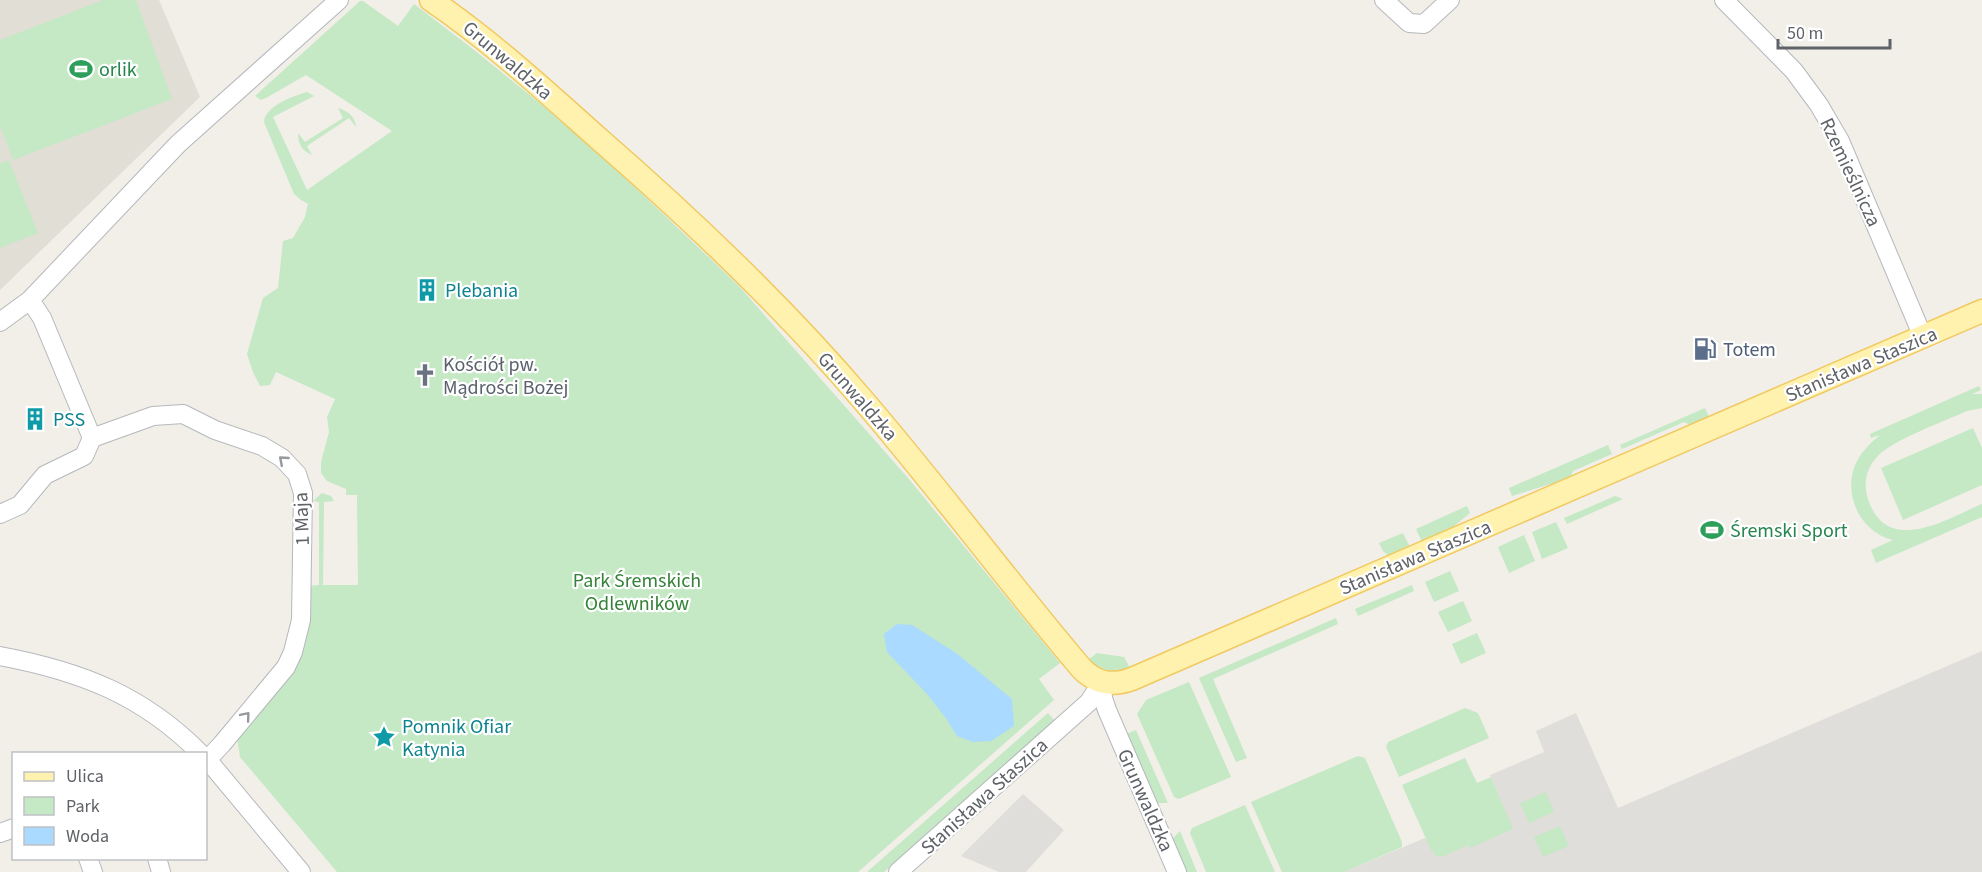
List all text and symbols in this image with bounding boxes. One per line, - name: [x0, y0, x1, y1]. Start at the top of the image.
- scale bar: [1778, 12, 1890, 50]
- street label: Grunwaldzka: [456, 15, 558, 107]
- text: 50 m: [1787, 21, 1823, 46]
- sports icon: orlik: [68, 56, 94, 82]
- place label: orlik: [99, 56, 137, 84]
- street label: Rzemieślnicza: [1813, 113, 1888, 232]
- building icon: Plebania: [414, 277, 440, 303]
- place label: Plebania: [445, 277, 518, 305]
- street label: Stanisława Staszica: [1781, 320, 1942, 410]
- fuel station icon: Totem: [1692, 336, 1718, 362]
- place label: Totem: [1723, 336, 1776, 364]
- street label: Grunwaldzka: [811, 346, 904, 447]
- place label: Kościół pw. Mądrości Bożej: [443, 351, 568, 402]
- church icon: Kościół pw. Mądrości Bożej: [412, 362, 438, 388]
- building icon: PSS: [22, 406, 48, 432]
- place label: PSS: [53, 406, 85, 434]
- one-way arrow: [279, 457, 290, 468]
- street label: 1 Maja: [287, 492, 317, 546]
- street label: Stanisława Staszica: [1335, 513, 1496, 603]
- sports icon: Śremski Sport: [1699, 517, 1725, 543]
- place label: Śremski Sport: [1730, 517, 1848, 545]
- park label: Park Śremskich Odlewników: [573, 567, 701, 618]
- one-way arrow: [238, 712, 249, 723]
- place label: Pomnik Ofiar Katynia: [402, 713, 511, 764]
- place icon: Pomnik Ofiar Katynia: [371, 724, 397, 750]
- street label: Stanisława Staszica: [915, 732, 1054, 862]
- street label: Grunwaldzka: [1110, 745, 1180, 856]
- legend: [12, 752, 207, 860]
- text: Ulica: [66, 764, 104, 789]
- text: Park: [66, 794, 100, 819]
- text: Woda: [66, 824, 109, 849]

